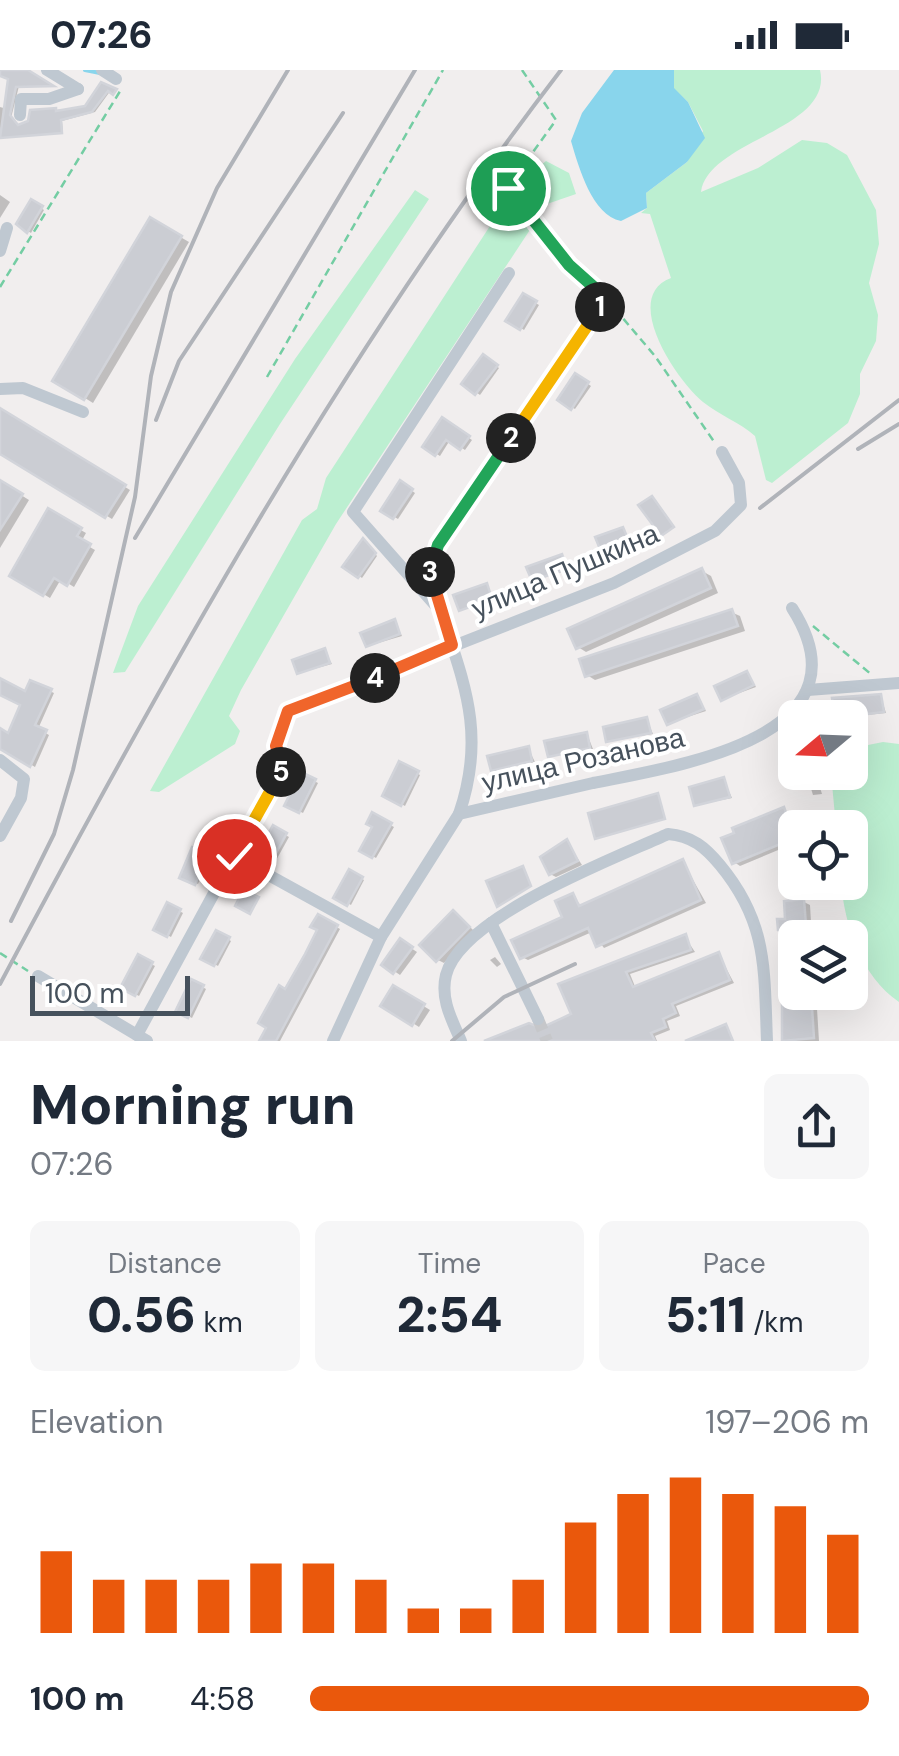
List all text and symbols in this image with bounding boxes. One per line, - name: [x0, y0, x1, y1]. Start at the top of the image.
- text: 07:26: [50, 10, 153, 60]
- pin: [466, 146, 551, 231]
- icon: arrive: [481, 161, 536, 216]
- pin: 1: [575, 282, 625, 332]
- text: 1: [595, 288, 605, 325]
- pin: 2: [486, 413, 536, 463]
- text: 2: [503, 419, 519, 456]
- street label: улица Пушкина: [466, 515, 665, 627]
- pin: 3: [405, 547, 455, 597]
- text: 3: [422, 553, 438, 590]
- pin: 4: [350, 653, 400, 703]
- text: 4: [366, 659, 384, 696]
- north arrow: [778, 700, 868, 790]
- map controls: [778, 700, 868, 1010]
- street label: улица Розанова: [478, 719, 688, 801]
- pin: 5: [256, 747, 306, 797]
- text: 5: [272, 753, 290, 790]
- button: locate: [778, 810, 868, 900]
- pin: [192, 814, 277, 899]
- icon: check: [207, 829, 262, 884]
- button: layers: [778, 920, 868, 1010]
- scale bar: [30, 971, 190, 1016]
- text: 100 m: [45, 975, 124, 1012]
- text: Morning run: [30, 1069, 356, 1141]
- button: share: [764, 1074, 869, 1179]
- text: 07:26: [30, 1143, 114, 1185]
- text: Distance: [108, 1245, 222, 1282]
- text: Time: [418, 1245, 481, 1282]
- text: Pace: [703, 1245, 766, 1282]
- text: 0.56: [87, 1282, 196, 1348]
- text: 2:54: [397, 1282, 502, 1348]
- text: 5:11: [665, 1282, 746, 1348]
- text: km: [196, 1304, 243, 1341]
- text: /km: [746, 1304, 803, 1341]
- text: Elevation: [30, 1401, 163, 1443]
- text: 197–206 m: [705, 1401, 869, 1443]
- text: 100 m: [30, 1678, 124, 1720]
- text: 4:58: [190, 1678, 255, 1720]

